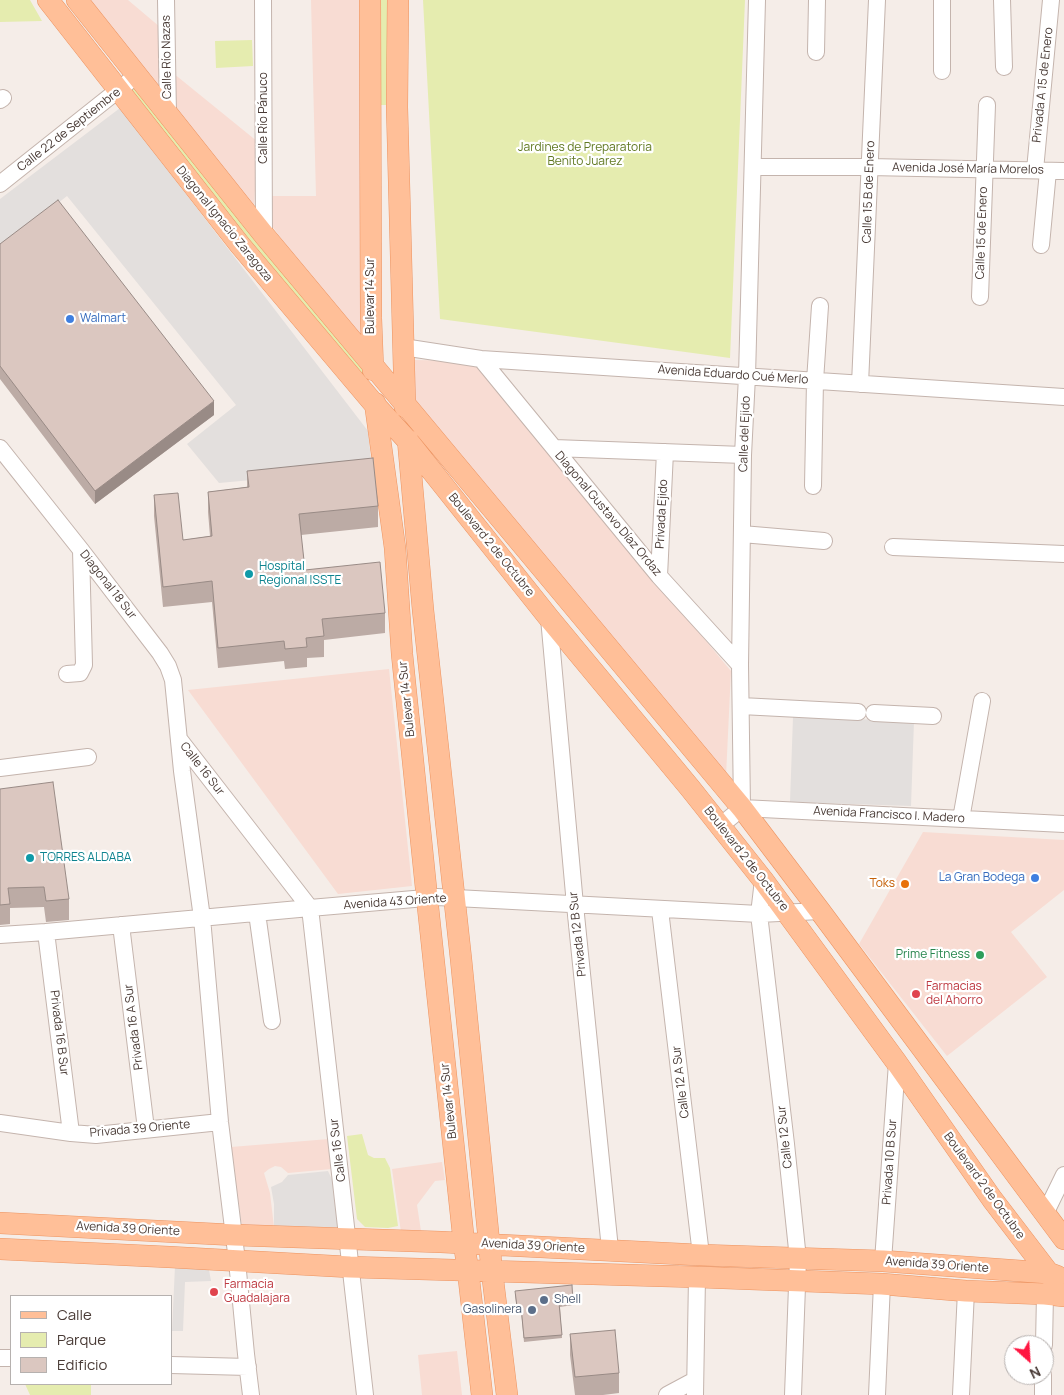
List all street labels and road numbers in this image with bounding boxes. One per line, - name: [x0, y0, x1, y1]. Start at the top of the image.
- street label: Calle Río Nazas: [159, 15, 175, 99]
- street label: Privada A 15 de Enero: [1030, 27, 1056, 143]
- street label: Calle Río Pánuco: [257, 72, 271, 164]
- street label: Calle 22 de Septiembre: [14, 85, 124, 175]
- street label: Calle 15 B de Enero: [860, 140, 878, 244]
- street label: Avenida José María Morelos: [892, 160, 1044, 178]
- street label: Diagonal Ignacio Zaragoza: [173, 163, 275, 285]
- street label: Calle 15 de Enero: [973, 186, 991, 280]
- street label: Bulevar 14 Sur: [364, 258, 378, 334]
- street label: Avenida Eduardo Cué Merlo: [657, 363, 809, 387]
- street label: Calle del Ejido: [736, 396, 754, 472]
- street label: Diagonal Gustavo Díaz Ordaz: [552, 449, 664, 579]
- street label: Privada Ejido: [653, 479, 671, 549]
- street label: Boulevard 2 de Octubre: [445, 490, 537, 600]
- street label: Diagonal 18 Sur: [77, 548, 139, 622]
- street label: Bulevar 14 Sur: [396, 660, 418, 738]
- street label: Calle 16 Sur: [177, 739, 227, 799]
- street label: Boulevard 2 de Octubre: [701, 804, 791, 914]
- street label: Avenida Francisco I. Madero: [813, 804, 965, 826]
- street label: Avenida 43 Oriente: [343, 891, 447, 913]
- street label: Privada 12 B Sur: [566, 891, 590, 977]
- street label: Privada 16 A Sur: [122, 983, 146, 1071]
- street label: Privada 16 B Sur: [47, 989, 71, 1077]
- street label: Calle 12 A Sur: [669, 1045, 693, 1119]
- street label: Bulevar 14 Sur: [438, 1062, 460, 1140]
- street label: Calle 12 Sur: [775, 1105, 795, 1169]
- street label: Privada 39 Oriente: [89, 1117, 191, 1141]
- street label: Calle 16 Sur: [327, 1118, 349, 1182]
- street label: Privada 10 B Sur: [880, 1119, 900, 1205]
- street label: Boulevard 2 de Octubre: [940, 1130, 1028, 1242]
- street label: Avenida 39 Oriente: [76, 1219, 180, 1239]
- street label: Avenida 39 Oriente: [481, 1236, 585, 1256]
- street label: Avenida 39 Oriente: [885, 1254, 989, 1276]

